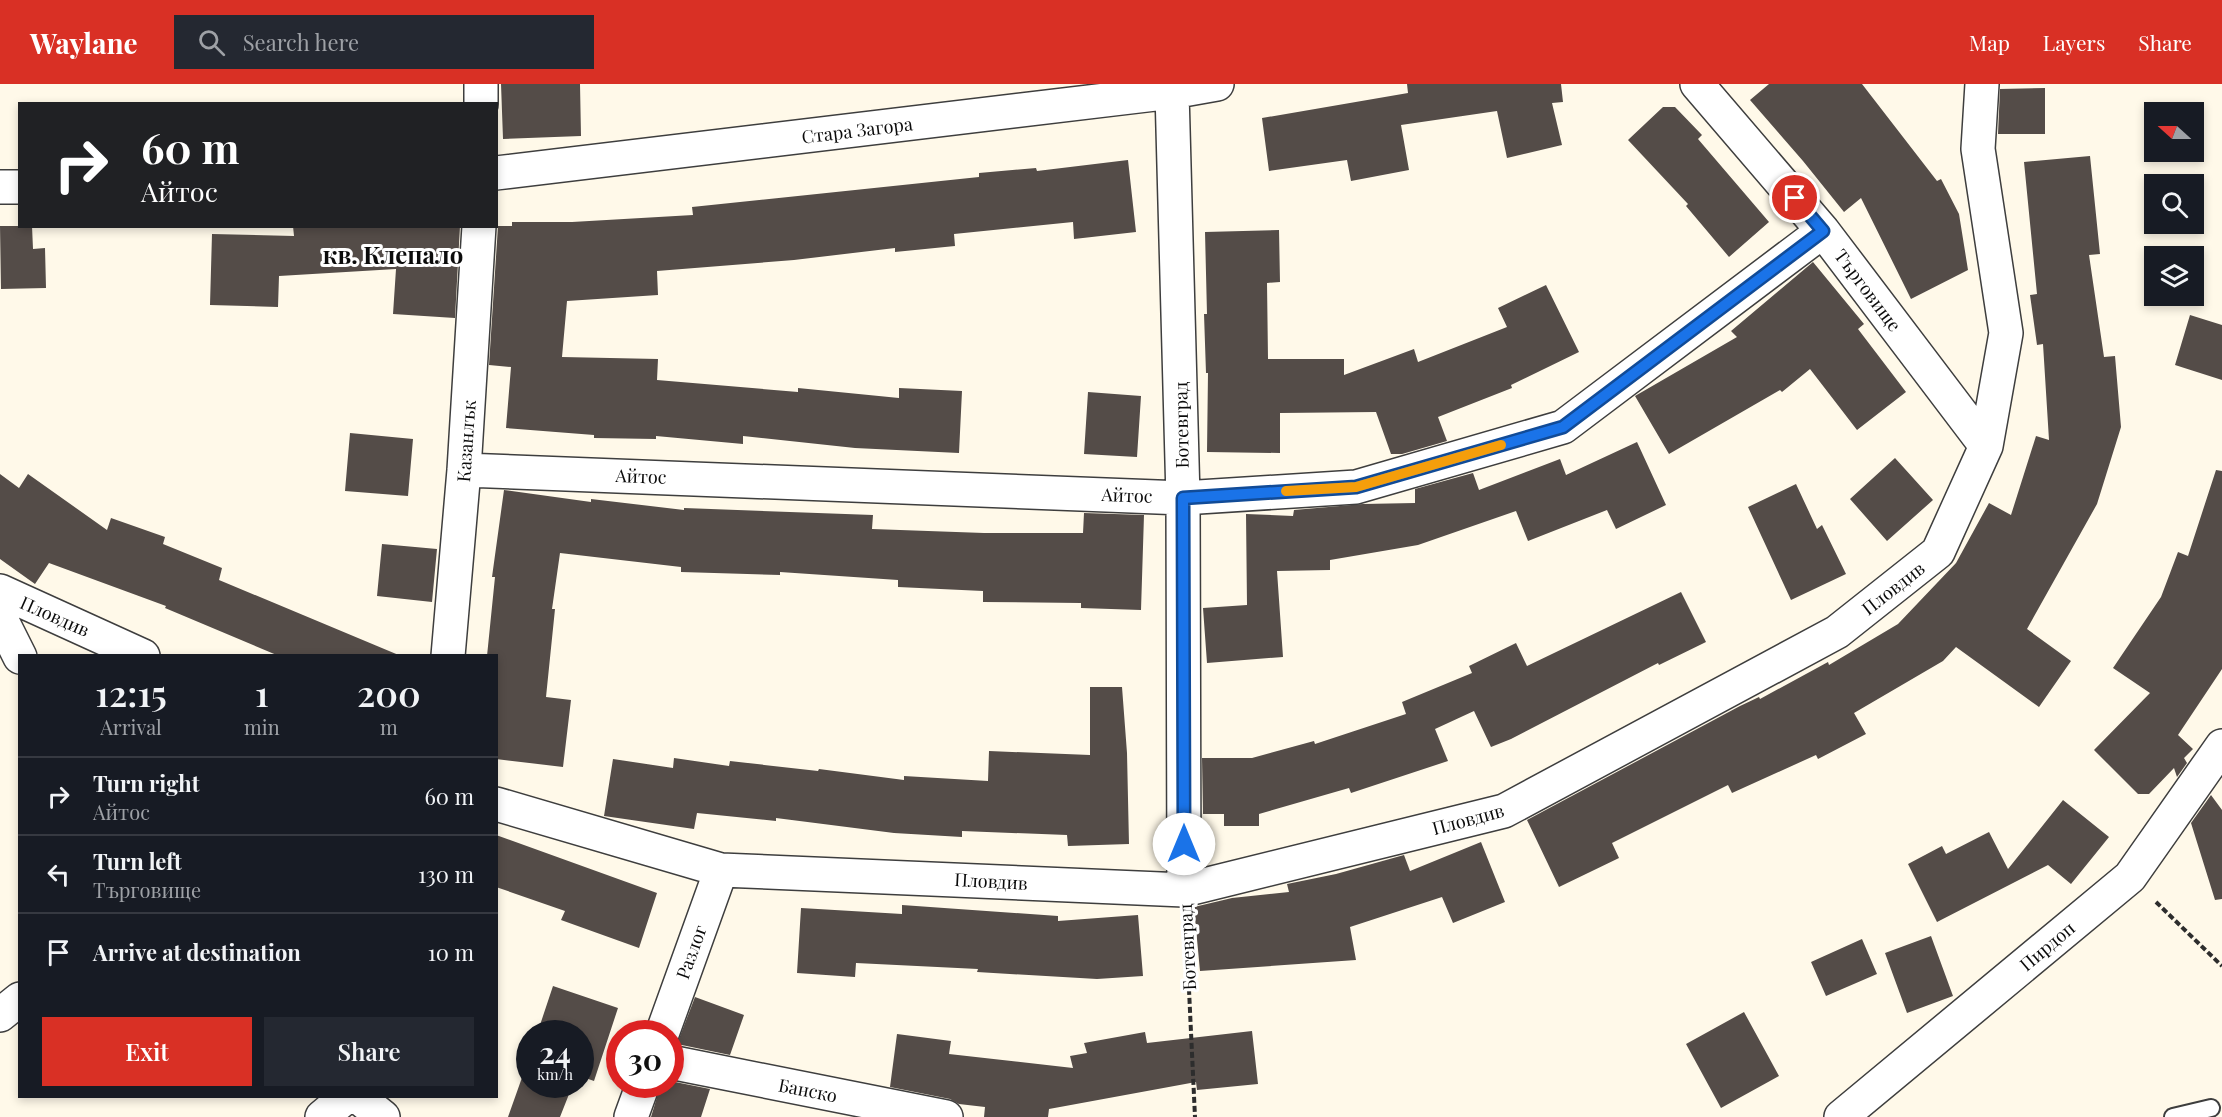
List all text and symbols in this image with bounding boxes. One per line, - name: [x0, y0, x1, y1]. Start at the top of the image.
- search box: [174, 15, 594, 69]
- text: Waylane: [30, 24, 138, 61]
- icon: search: [195, 26, 228, 59]
- text: Search here: [243, 27, 359, 57]
- text: Map: [1969, 28, 2010, 56]
- text: Layers: [2043, 28, 2105, 56]
- text: Share: [2138, 28, 2192, 56]
- north arrow: [2144, 102, 2204, 162]
- map controls: [2144, 102, 2204, 306]
- street label: Стара Загора: [800, 111, 914, 149]
- text: 60 m: [141, 119, 239, 175]
- icon: right: [42, 126, 120, 204]
- pin: [1769, 172, 1820, 223]
- text: Айтос: [141, 173, 218, 209]
- button: search: [2144, 174, 2204, 234]
- icon: arrive: [1778, 181, 1811, 214]
- district label: кв. Клепало: [323, 238, 463, 270]
- street label: Търговище: [1829, 244, 1907, 336]
- button: layers: [2144, 246, 2204, 306]
- street label: Ботевград: [1168, 381, 1194, 469]
- street label: Казанлък: [451, 399, 481, 483]
- street label: Айтос: [614, 463, 667, 489]
- street label: Айтос: [1100, 482, 1153, 508]
- street label: Пловдив: [1857, 556, 1929, 620]
- street label: Пловдив: [17, 590, 94, 642]
- text: 12:15: [95, 668, 167, 716]
- text: 1: [255, 668, 269, 716]
- text: 200: [357, 668, 421, 716]
- text: Arrival: [100, 713, 162, 740]
- text: min: [244, 713, 280, 740]
- text: m: [380, 713, 398, 740]
- text: Turn right: [93, 768, 199, 798]
- icon: right: [42, 780, 75, 813]
- text: 60 m: [424, 781, 474, 811]
- text: Айтос: [93, 798, 150, 825]
- street label: Пловдив: [1429, 798, 1507, 840]
- position arrow: [1152, 812, 1216, 876]
- text: Turn left: [93, 846, 182, 876]
- icon: left: [42, 858, 75, 891]
- text: 130 m: [418, 859, 474, 889]
- street label: Пловдив: [954, 867, 1028, 895]
- text: Търговище: [93, 876, 201, 903]
- street label: Ботевград: [1173, 903, 1201, 991]
- street label: Пирдоп: [2014, 916, 2080, 976]
- street label: Разлог: [670, 922, 712, 982]
- icon: arrive: [42, 936, 75, 969]
- text: Arrive at destination: [93, 937, 301, 967]
- text: 10 m: [428, 937, 474, 967]
- button: Exit: [42, 1017, 252, 1086]
- button: Share: [264, 1017, 474, 1086]
- speed limit sign: 30: [606, 1020, 684, 1098]
- text: 24: [539, 1032, 571, 1072]
- text: km/h: [537, 1064, 573, 1084]
- street label: Банско: [777, 1073, 840, 1107]

